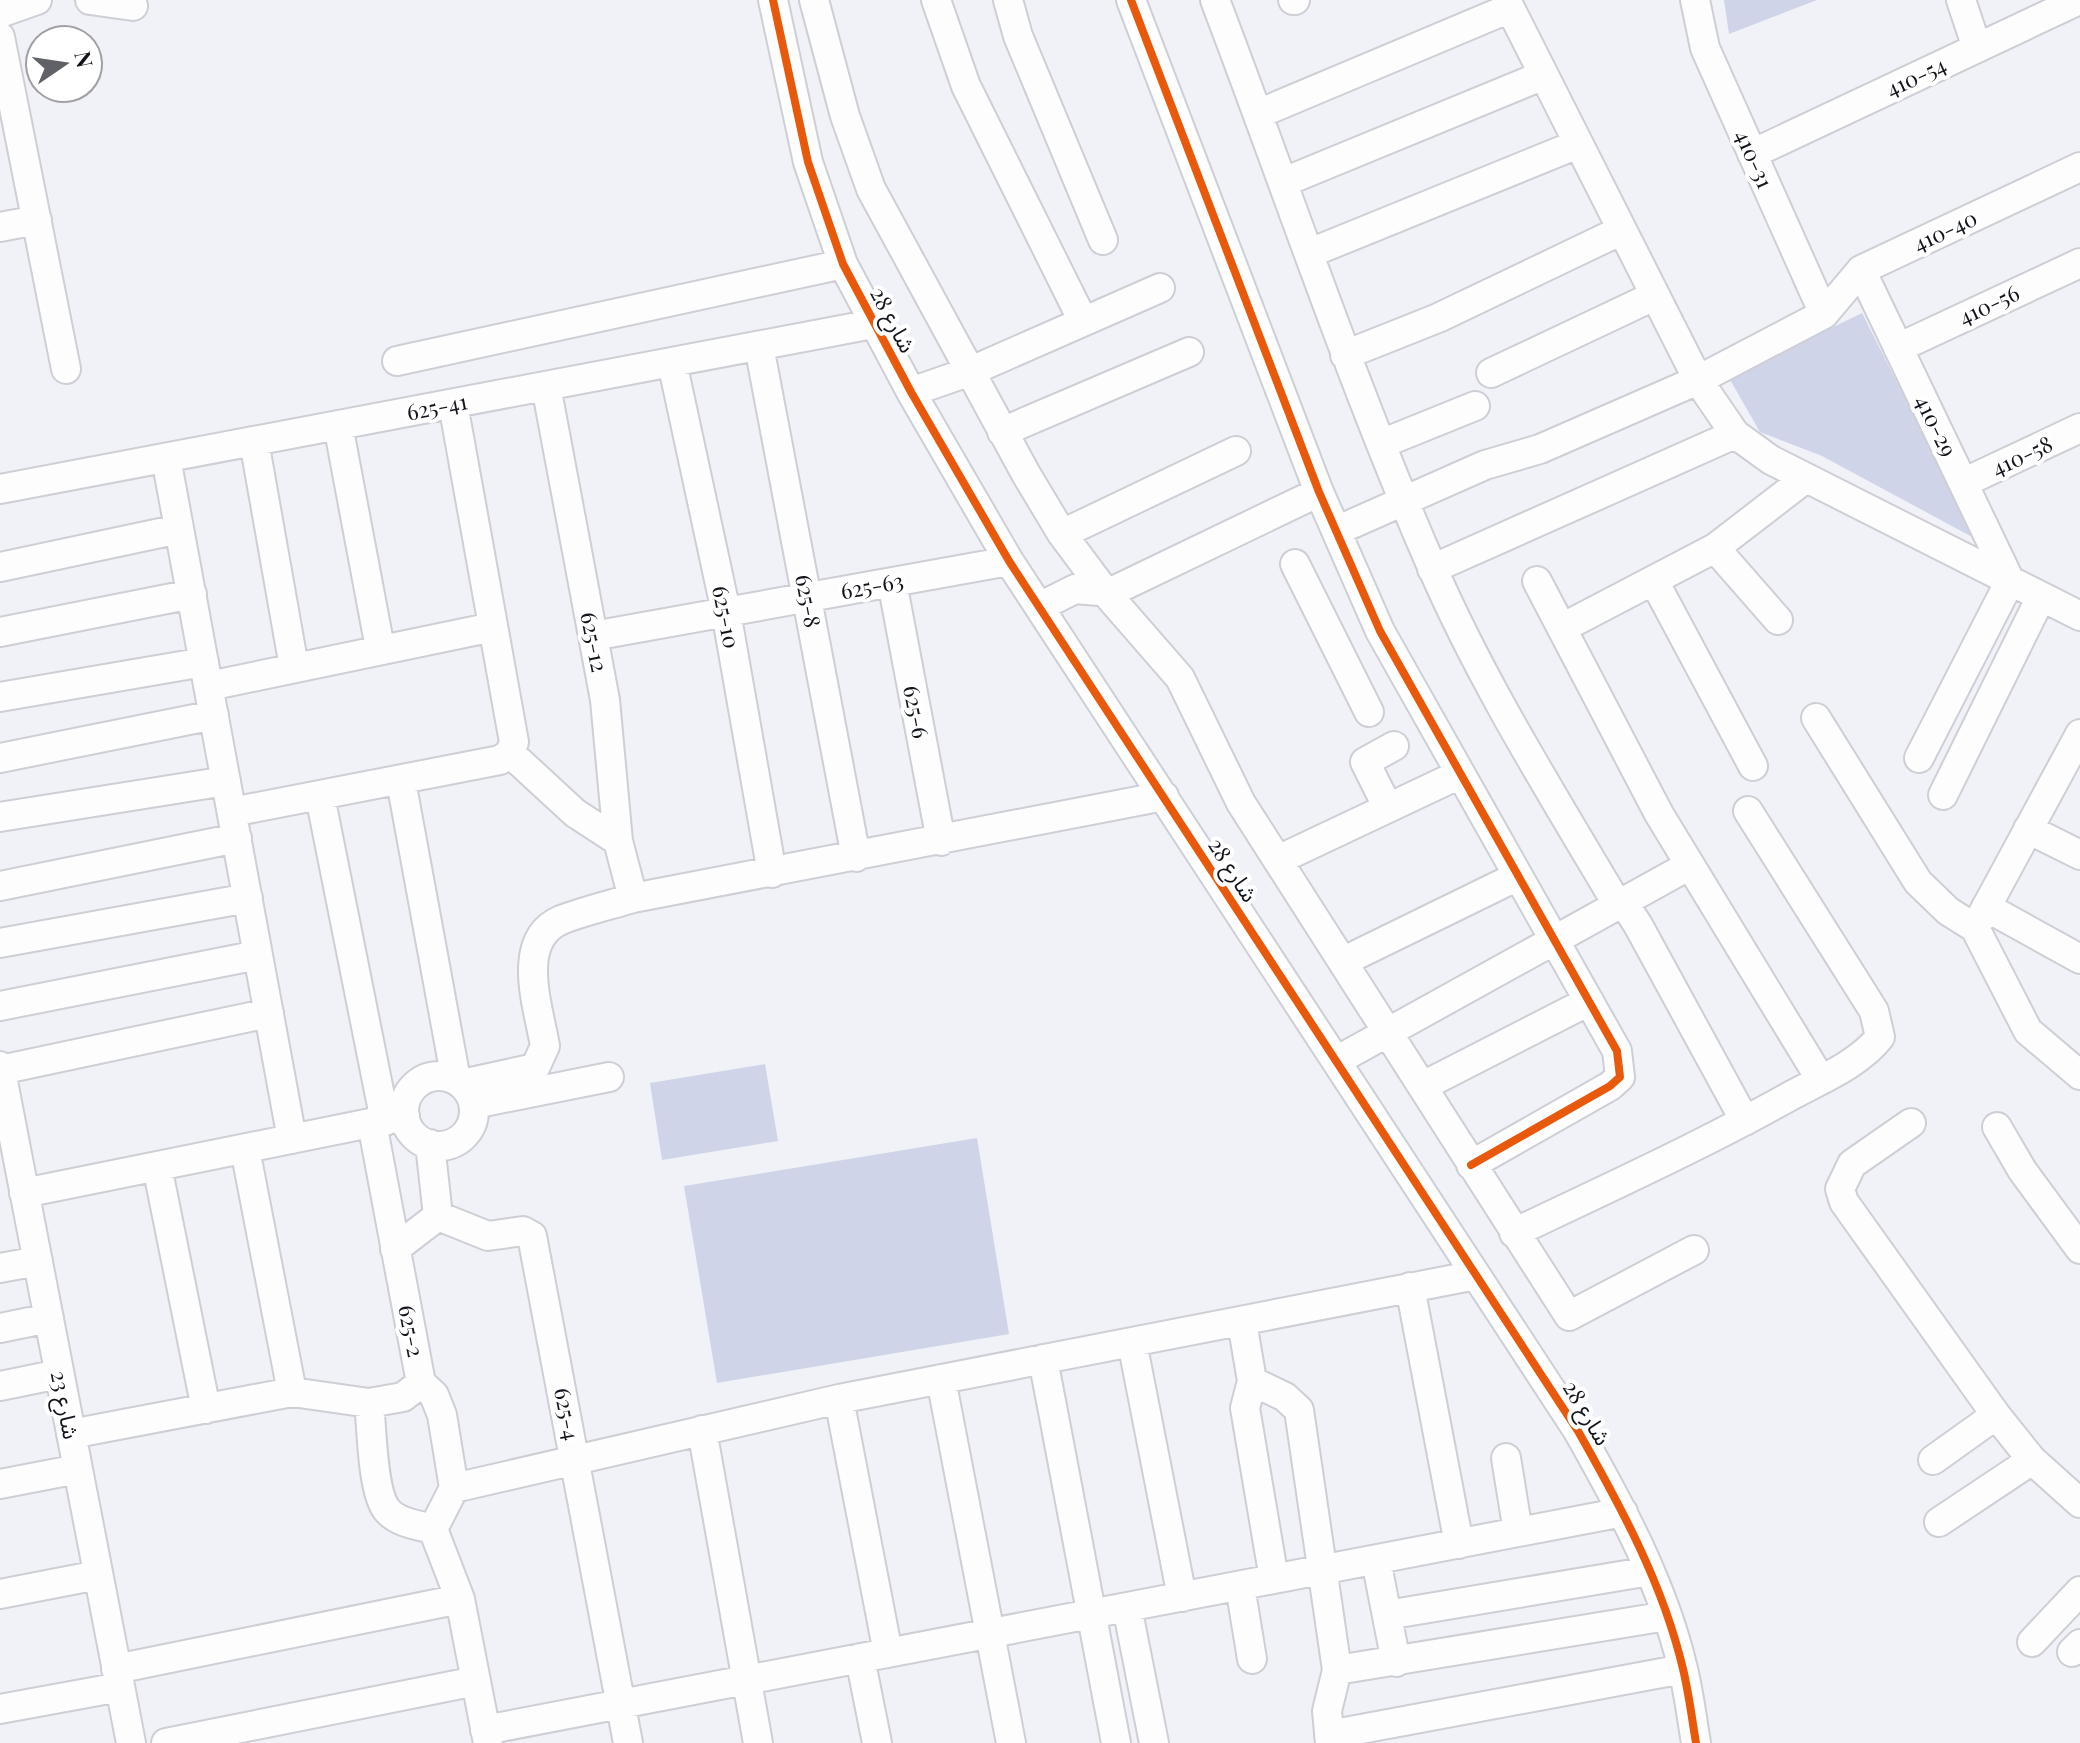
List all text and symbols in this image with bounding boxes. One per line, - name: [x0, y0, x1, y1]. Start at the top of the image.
- north arrow: [24, 24, 104, 104]
- text: N: [68, 48, 101, 70]
- street label: 410-54: [1881, 49, 1951, 103]
- street label: 410-31: [1729, 125, 1781, 193]
- street label: 410-40: [1908, 202, 1981, 258]
- street label: 410-56: [1953, 277, 2024, 331]
- street label: شارع 28: [861, 281, 924, 359]
- street label: 625-41: [404, 385, 470, 427]
- street label: 410-29: [1909, 390, 1965, 461]
- street label: 410-58: [1986, 428, 2057, 482]
- street label: 625-63: [838, 565, 906, 605]
- street label: 625-8: [789, 572, 829, 630]
- street label: 625-10: [706, 583, 748, 651]
- street label: 625-12: [574, 609, 615, 674]
- street label: 625-6: [897, 683, 937, 741]
- street label: شارع 28: [1200, 832, 1266, 909]
- street label: 625-2: [392, 1302, 432, 1359]
- street label: شارع 23: [42, 1368, 87, 1442]
- street label: شارع 28: [1554, 1375, 1619, 1452]
- street label: 625-4: [548, 1385, 588, 1443]

